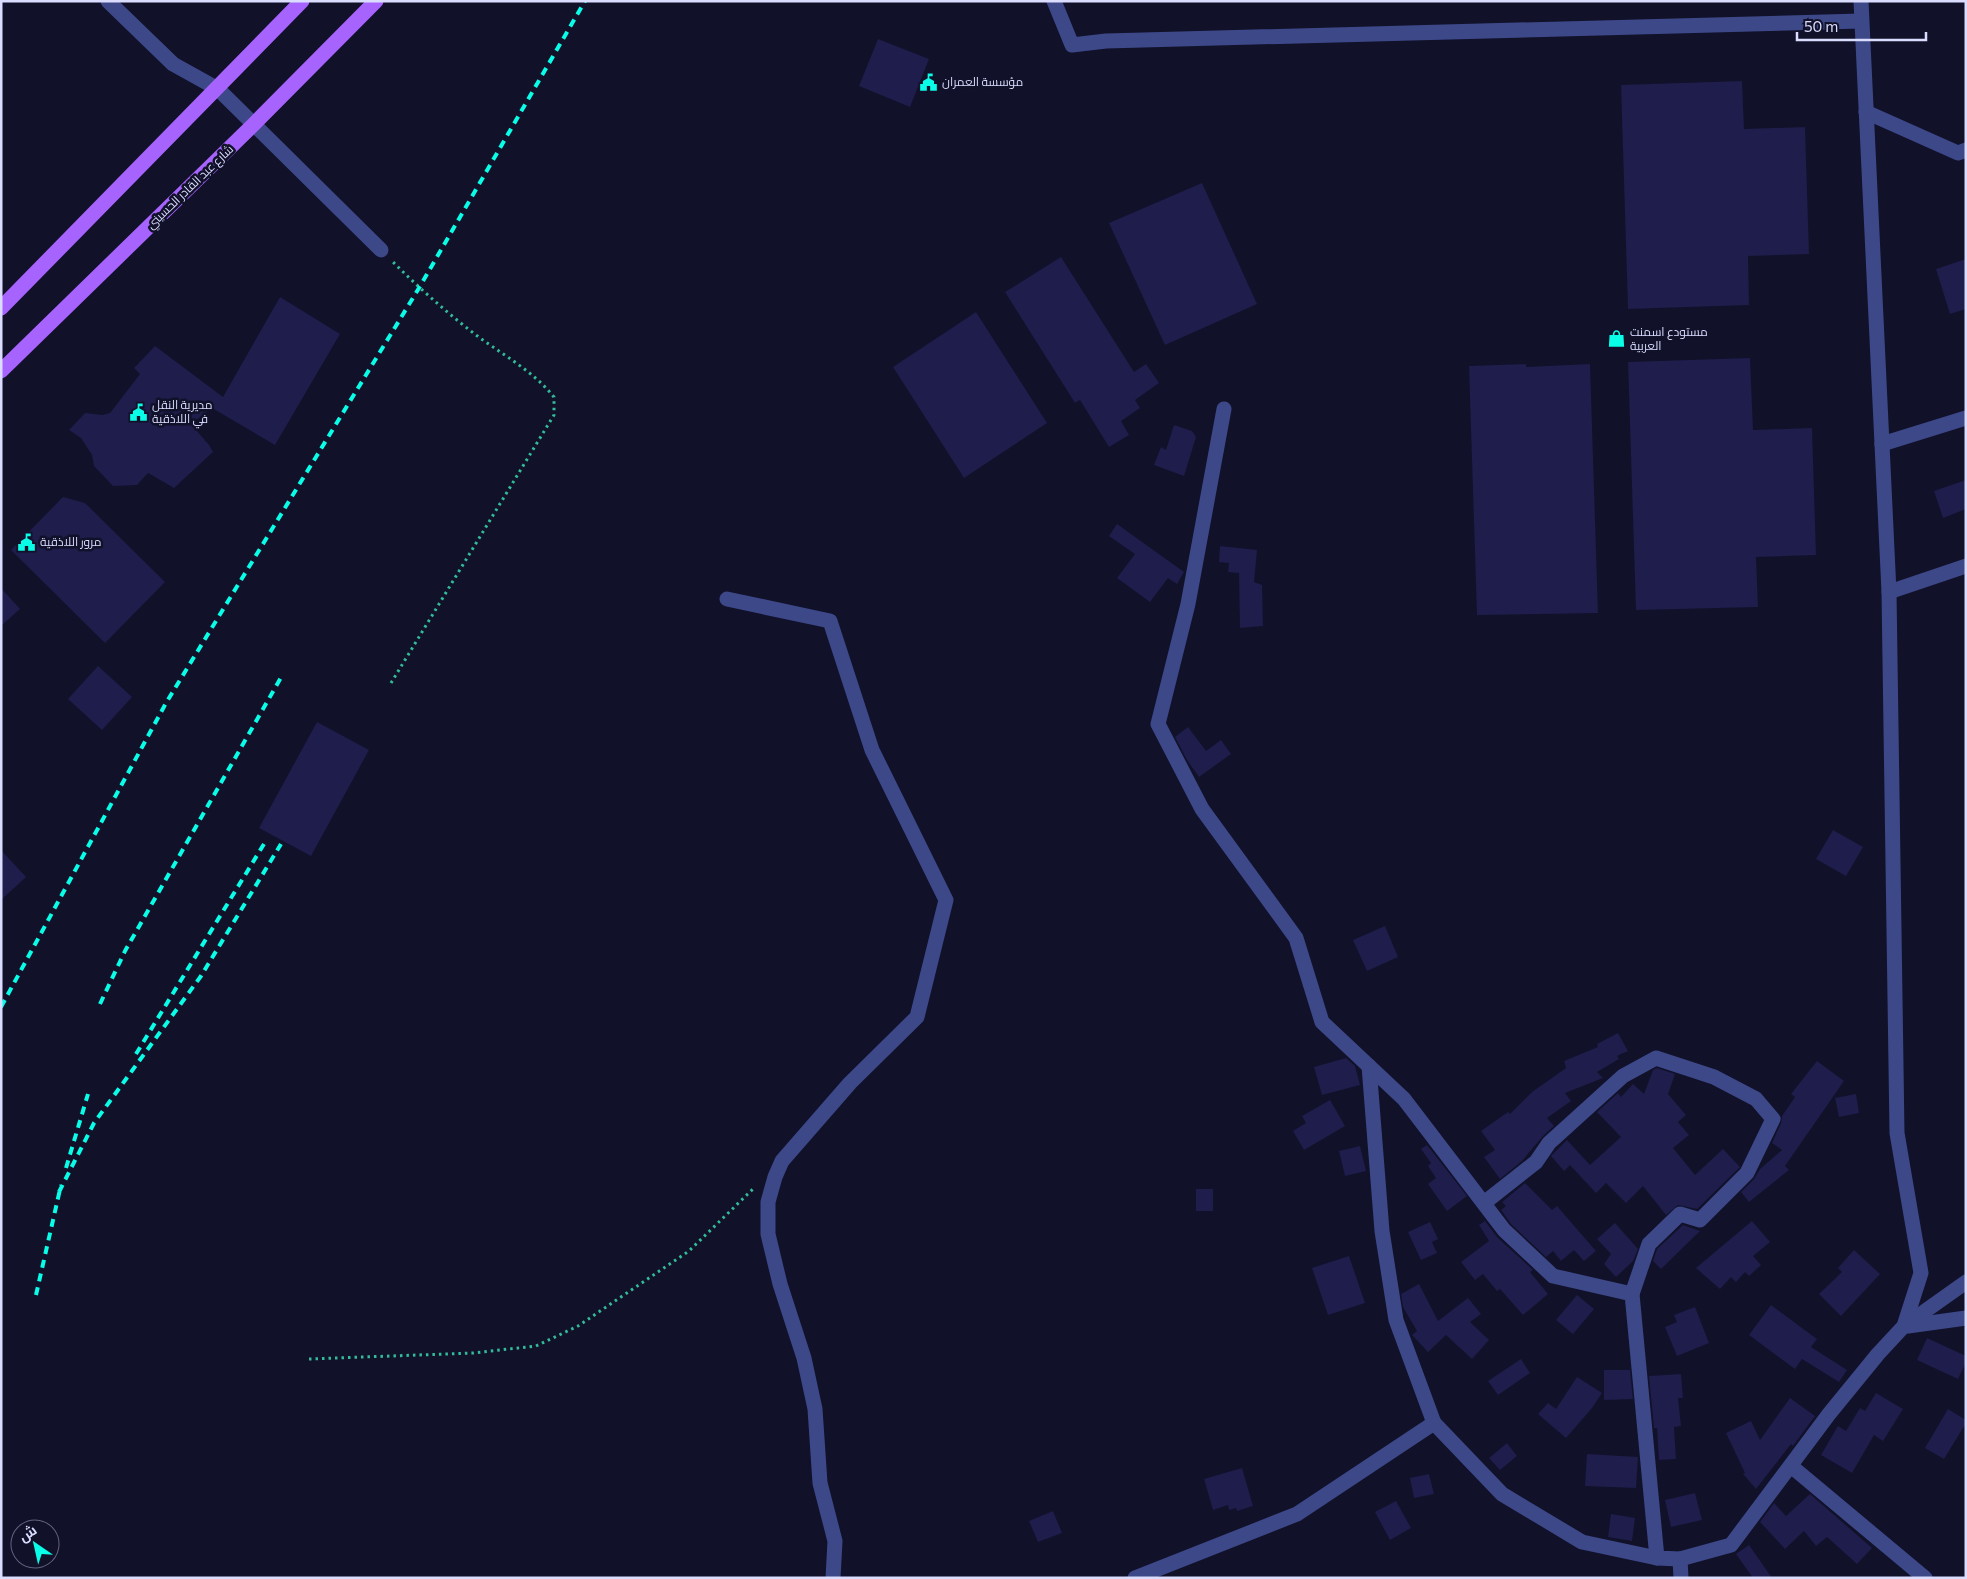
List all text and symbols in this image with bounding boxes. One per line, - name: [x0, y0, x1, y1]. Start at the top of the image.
- scale bar: [1797, 10, 1926, 42]
- text: 50 m: [1804, 17, 1838, 35]
- public building icon: مؤسسة العمران: [918, 72, 938, 92]
- place label: مؤسسة العمران: [942, 74, 1023, 89]
- street label: شارع عبد القادر الحسيني: [143, 141, 238, 234]
- place label: مستودع اسمنت العربية: [1630, 324, 1708, 353]
- shop icon: مستودع اسمنت العربية: [1606, 329, 1626, 349]
- place label: مديرية النقل في اللاذقية: [152, 397, 212, 429]
- public building icon: مديرية النقل في اللاذقية: [128, 402, 148, 422]
- public building icon: مرور اللاذقية: [16, 532, 36, 552]
- place label: مرور اللاذقية: [40, 534, 101, 549]
- north arrow: [10, 1519, 60, 1569]
- text: ش: [15, 1521, 40, 1546]

